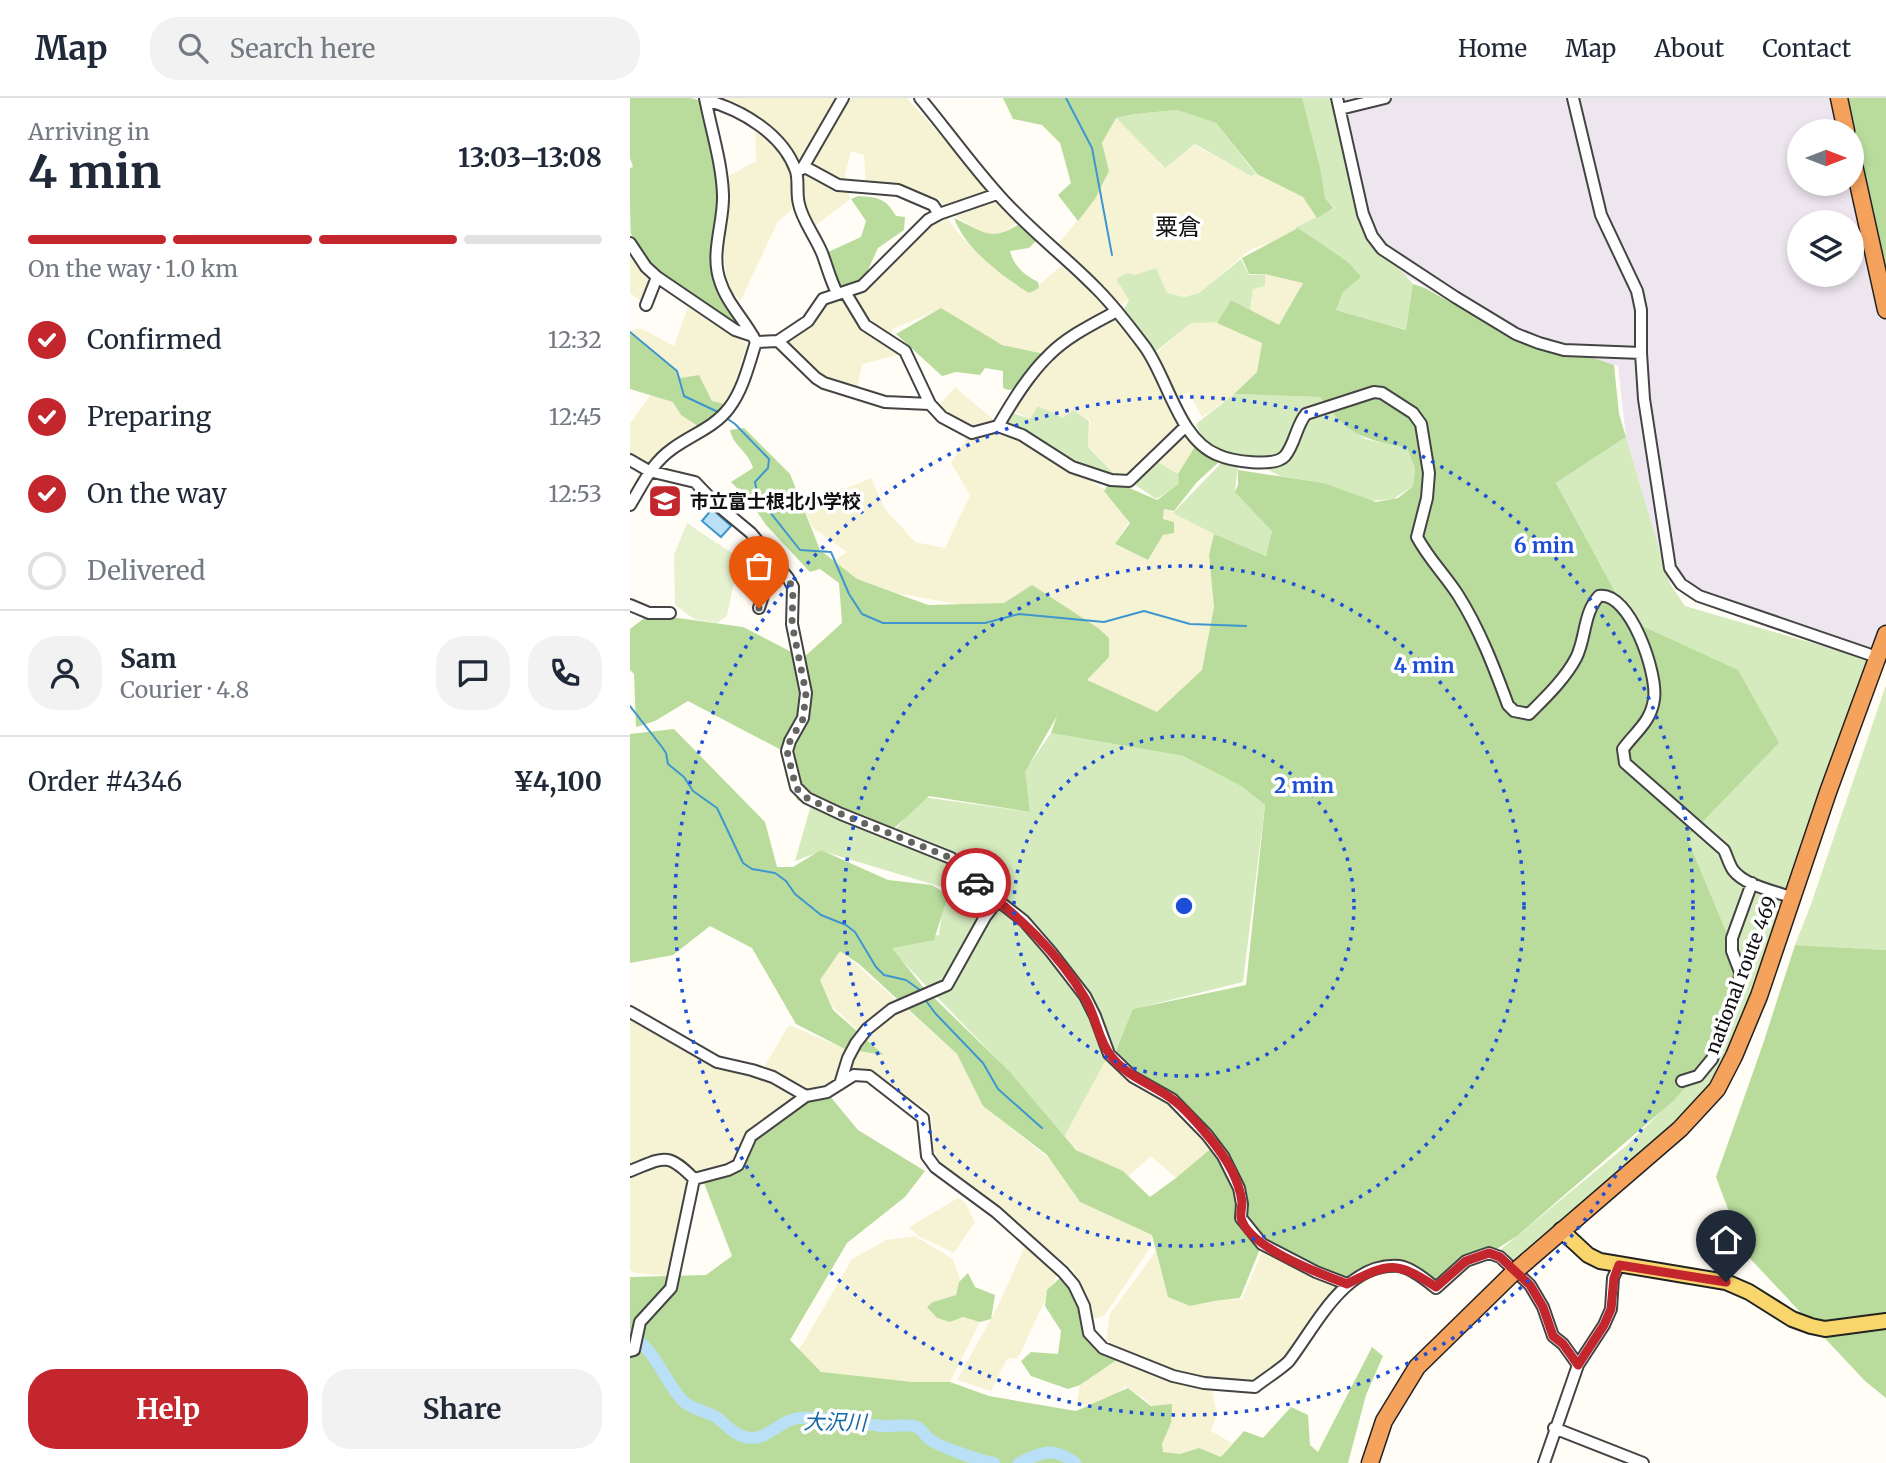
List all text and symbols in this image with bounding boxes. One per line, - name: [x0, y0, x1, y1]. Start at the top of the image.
- search box: [150, 17, 640, 80]
- text: Map: [35, 28, 108, 69]
- icon: search: [174, 29, 212, 67]
- text: Search here: [230, 32, 375, 65]
- text: Home: [1458, 33, 1527, 64]
- text: Map: [1565, 33, 1616, 64]
- text: About: [1654, 33, 1724, 64]
- text: Contact: [1762, 33, 1851, 64]
- text: Arriving in: [28, 117, 150, 146]
- north arrow: [1787, 119, 1864, 196]
- map controls: [1787, 119, 1864, 287]
- text: 13:03–13:08: [458, 141, 602, 174]
- text: 4 min: [28, 143, 161, 201]
- button: layers: [1787, 210, 1864, 287]
- district label: 粟倉: [1155, 212, 1201, 241]
- text: On the way · 1.0 km: [28, 254, 238, 283]
- icon: check: [28, 321, 66, 359]
- text: Confirmed: [87, 323, 222, 356]
- text: 12:32: [548, 325, 602, 354]
- icon: check: [28, 398, 66, 436]
- text: Preparing: [87, 400, 211, 433]
- text: 12:45: [549, 402, 602, 431]
- icon: check: [28, 475, 66, 513]
- text: On the way: [87, 477, 227, 510]
- text: 12:53: [548, 479, 602, 508]
- school or university icon: 市立富士根北小学校: [646, 482, 684, 520]
- place label: 市立富士根北小学校: [690, 489, 861, 513]
- text: 6 min: [1514, 532, 1574, 559]
- pin: [729, 536, 789, 608]
- icon: bag: [740, 547, 778, 585]
- text: Delivered: [87, 554, 206, 587]
- button: person: [28, 636, 102, 710]
- button: chat: [436, 636, 510, 710]
- button: phone: [528, 636, 602, 710]
- text: Sam: [120, 642, 177, 675]
- text: 4 min: [1394, 652, 1454, 679]
- text: Courier · 4.8: [120, 675, 249, 704]
- text: Order #4346: [28, 765, 182, 798]
- text: ¥4,100: [513, 765, 602, 798]
- text: 2 min: [1274, 772, 1334, 799]
- courier: [941, 848, 1011, 918]
- icon: car: [957, 864, 995, 902]
- street label: national route 469: [1700, 893, 1782, 1057]
- centre of rings: [1172, 894, 1196, 918]
- pin: [1696, 1210, 1756, 1282]
- icon: home: [1707, 1221, 1745, 1259]
- button: Help: [28, 1369, 308, 1449]
- button: Share: [322, 1369, 602, 1449]
- water label: 大沢川: [803, 1408, 869, 1436]

